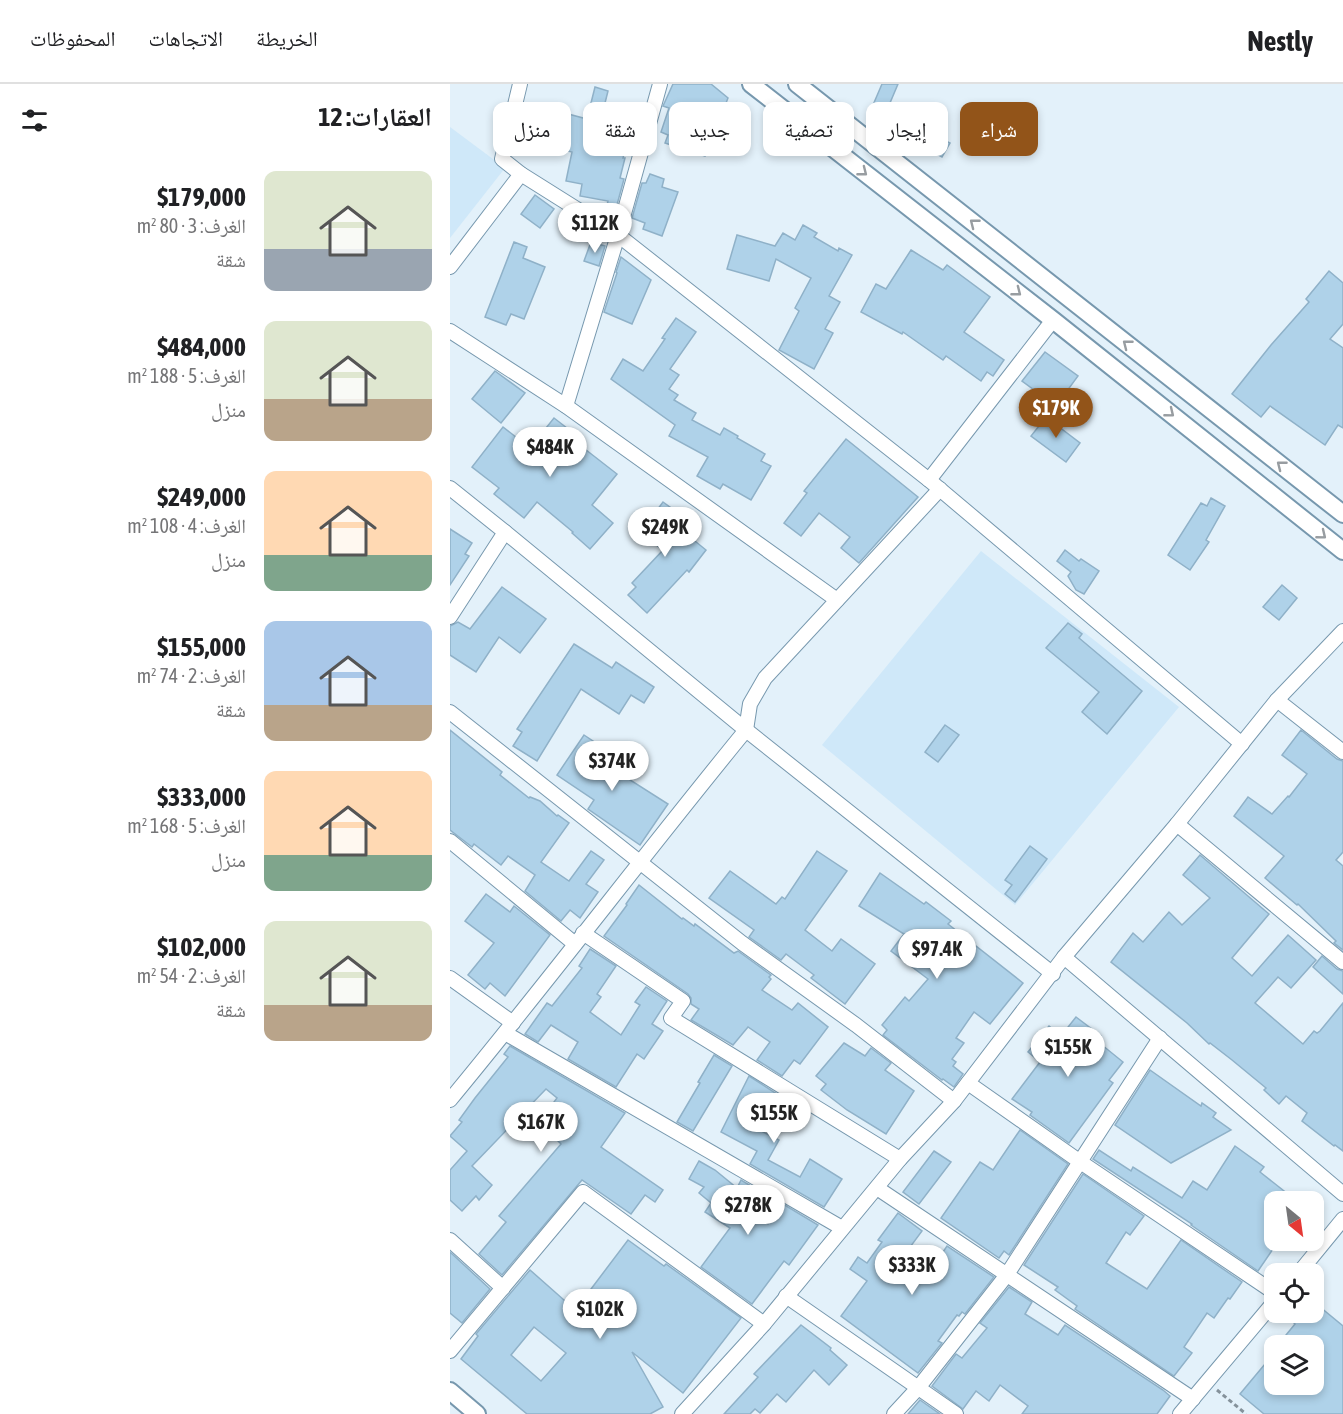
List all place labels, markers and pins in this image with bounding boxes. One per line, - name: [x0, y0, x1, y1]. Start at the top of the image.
- pin: $112K: [553, 203, 637, 254]
- pin: $179K: [1014, 388, 1098, 439]
- pin: $484K: [508, 427, 592, 478]
- pin: $249K: [623, 507, 707, 558]
- pin: $374K: [570, 741, 654, 792]
- pin: $97.4K: [888, 929, 986, 980]
- pin: $155K: [1026, 1027, 1110, 1078]
- pin: $155K: [732, 1093, 816, 1144]
- pin: $167K: [499, 1102, 583, 1153]
- pin: $278K: [706, 1185, 790, 1236]
- pin: $333K: [870, 1245, 954, 1296]
- pin: $102K: [558, 1289, 642, 1340]

